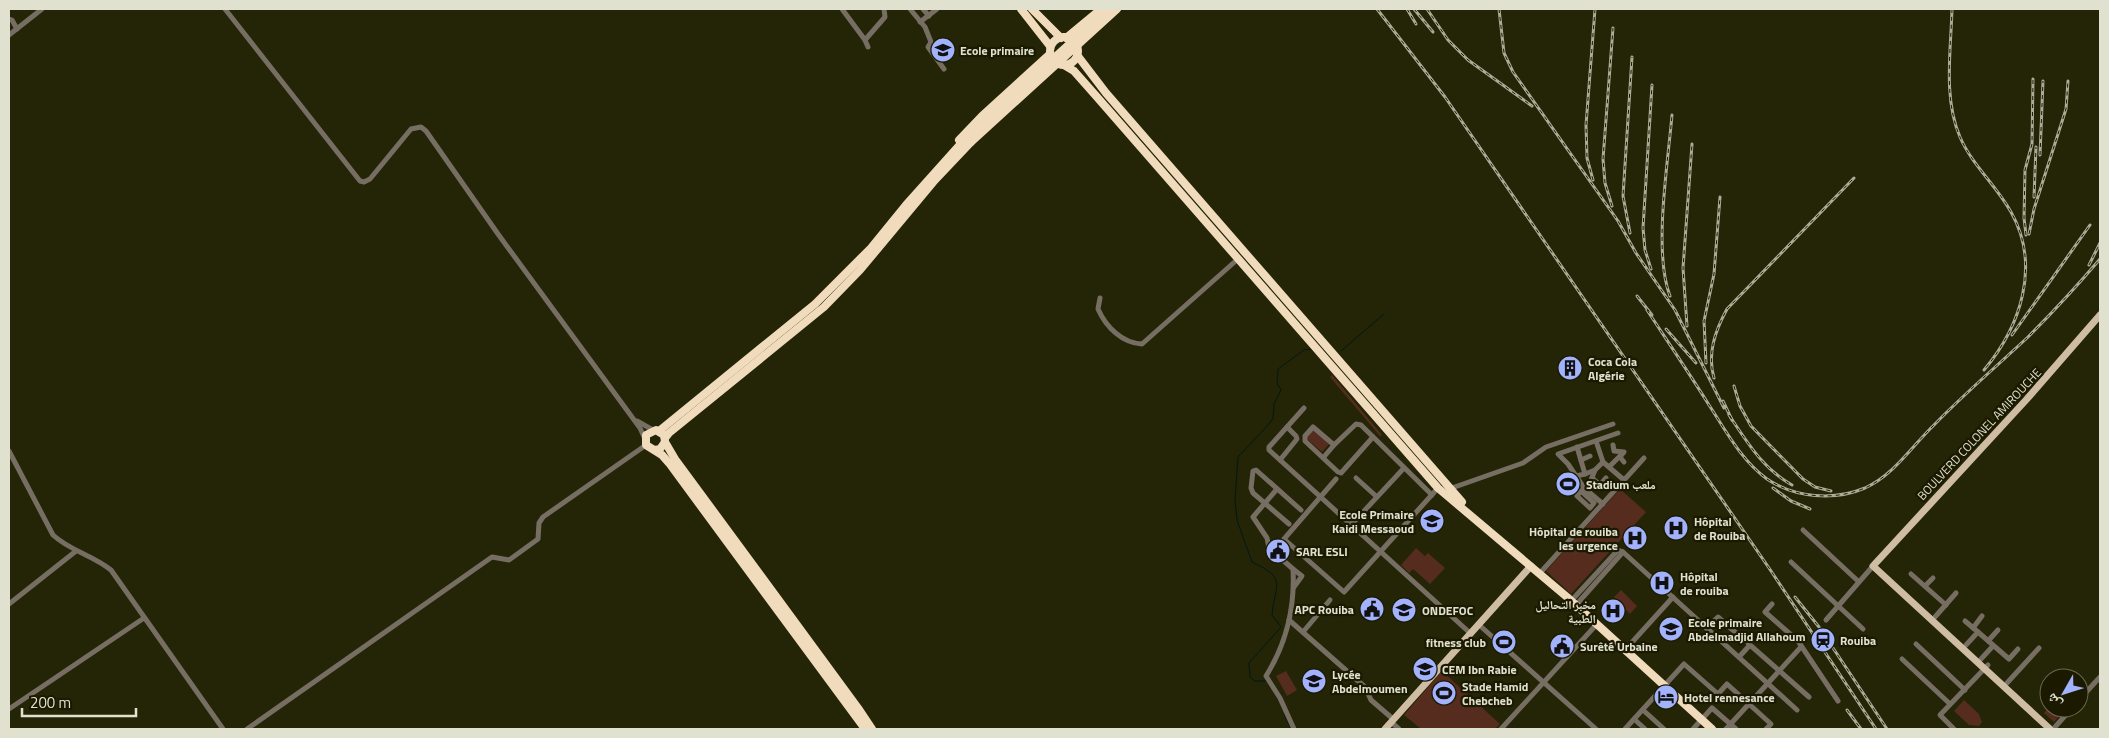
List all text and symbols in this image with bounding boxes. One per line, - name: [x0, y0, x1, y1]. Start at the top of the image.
- school or university icon: Ecole primaire: [930, 37, 956, 63]
- place label: Ecole primaire: [960, 41, 1034, 60]
- place label: Coca Cola Algérie: [1588, 352, 1637, 385]
- building icon: Coca Cola Algérie: [1557, 355, 1583, 381]
- street label: BOULVERD COLONEL AMIROUCHE: [1912, 363, 2046, 504]
- sports icon: Stadium ملعب: [1555, 471, 1581, 497]
- place label: Stadium ملعب: [1586, 475, 1656, 494]
- place label: Ecole Primaire Kaidi Messaoud: [1332, 505, 1414, 538]
- school or university icon: Ecole Primaire Kaidi Messaoud: [1419, 508, 1445, 534]
- place label: Hôpital de Rouiba: [1694, 512, 1745, 545]
- hospital icon: Hôpital de Rouiba: [1663, 515, 1689, 541]
- place label: Hôpital de rouiba les urgence: [1529, 522, 1618, 555]
- hospital icon: Hôpital de rouiba les urgence: [1622, 525, 1648, 551]
- public building icon: SARL ESLI: [1265, 538, 1291, 564]
- place label: SARL ESLI: [1296, 542, 1348, 561]
- place label: Hôpital de rouiba: [1680, 567, 1729, 600]
- hospital icon: Hôpital de rouiba: [1649, 570, 1675, 596]
- place label: مخبر التحاليل الطبية: [1536, 595, 1596, 628]
- public building icon: APC Rouiba: [1359, 596, 1385, 622]
- school or university icon: ONDEFOC: [1391, 597, 1417, 623]
- hospital icon: مخبر التحاليل الطبية: [1600, 598, 1626, 624]
- place label: APC Rouiba: [1294, 600, 1354, 619]
- place label: ONDEFOC: [1422, 601, 1474, 620]
- place label: Ecole primaire Abdelmadjid Allahoum: [1688, 613, 1805, 646]
- school or university icon: Ecole primaire Abdelmadjid Allahoum: [1658, 616, 1684, 642]
- station icon: Rouiba: [1810, 627, 1836, 653]
- sports icon: fitness club: [1491, 629, 1517, 655]
- place label: Rouiba: [1840, 631, 1876, 650]
- place label: fitness club: [1426, 633, 1486, 652]
- public building icon: Surêté Urbaine: [1549, 633, 1575, 659]
- place label: Surêté Urbaine: [1580, 637, 1658, 656]
- school or university icon: CEM Ibn Rabie: [1412, 656, 1438, 682]
- place label: CEM Ibn Rabie: [1442, 660, 1517, 679]
- place label: Lycée Abdelmoumen: [1332, 665, 1408, 698]
- school or university icon: Lycée Abdelmoumen: [1301, 668, 1327, 694]
- north arrow: [2039, 668, 2089, 718]
- place label: Stade Hamid Chebcheb: [1462, 677, 1528, 710]
- sports icon: Stade Hamid Chebcheb: [1431, 680, 1457, 706]
- hotel icon: Hotel rennesance: [1653, 684, 1679, 710]
- scale bar: [22, 686, 136, 718]
- place label: Hotel rennesance: [1684, 688, 1775, 707]
- text: ش: [2041, 689, 2066, 714]
- text: 200 m: [30, 691, 71, 714]

